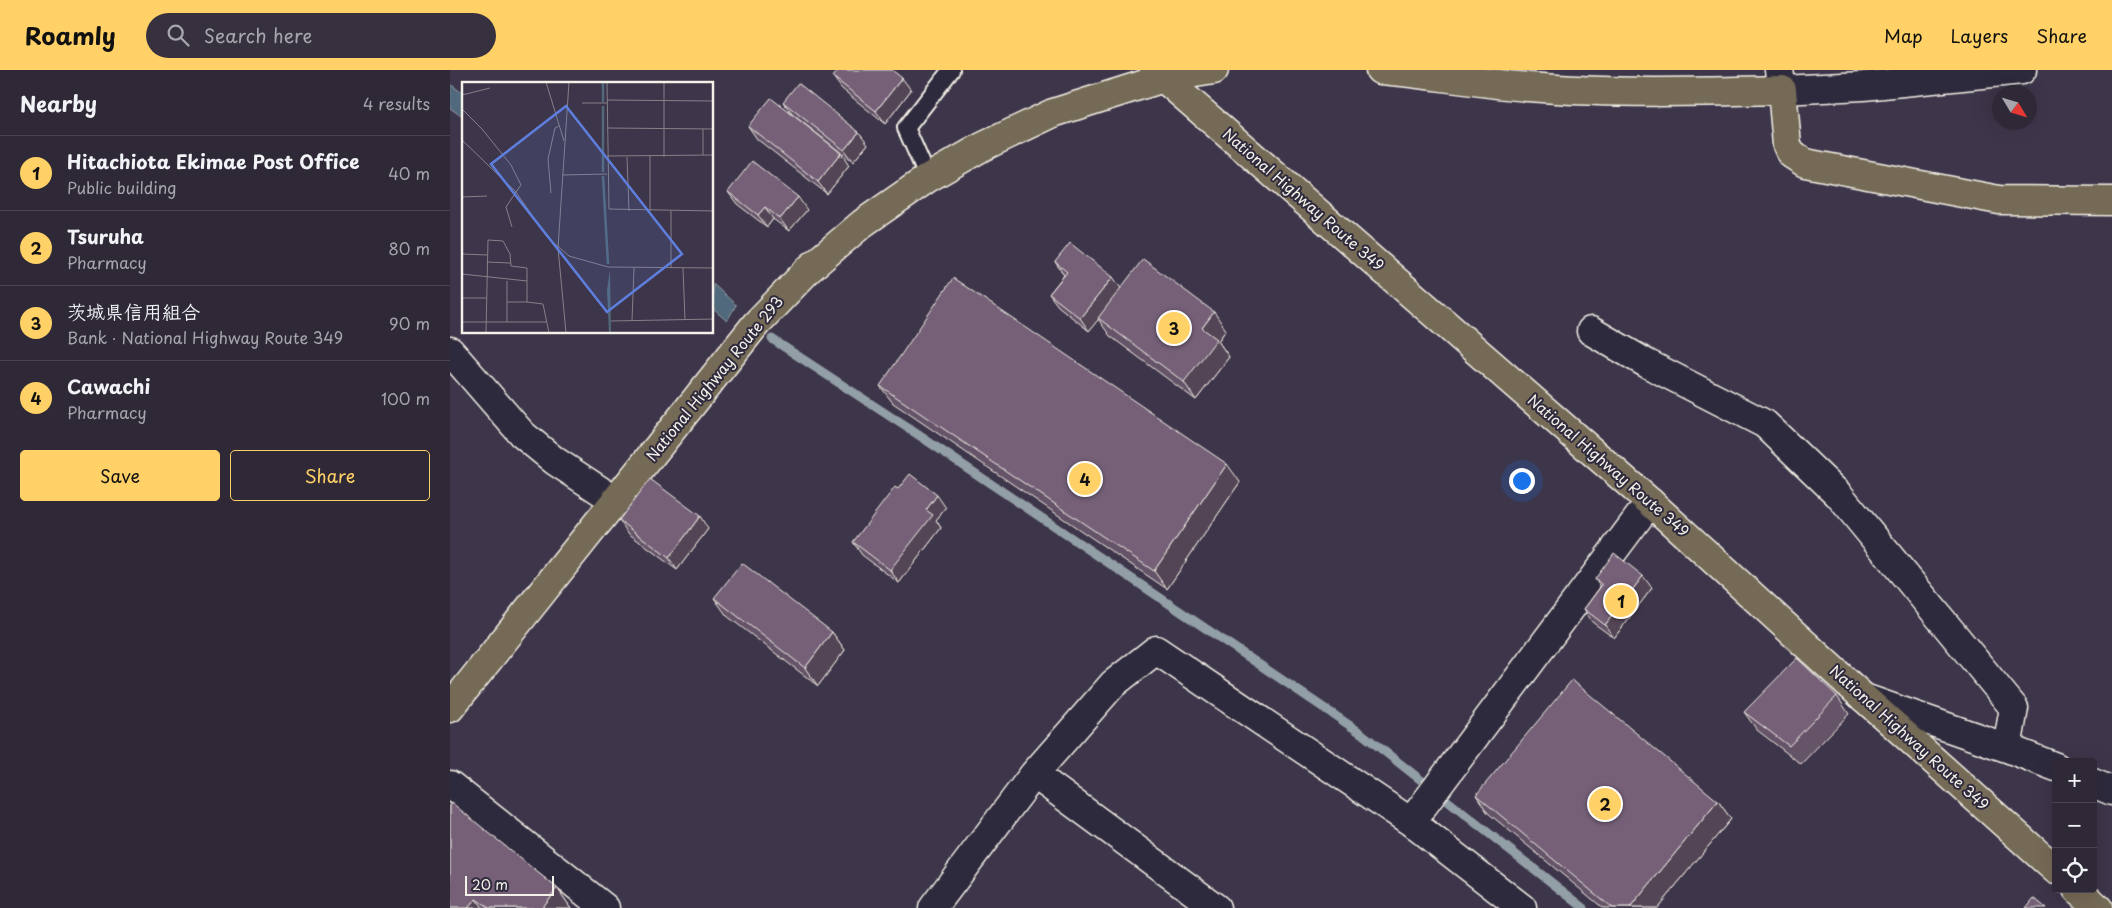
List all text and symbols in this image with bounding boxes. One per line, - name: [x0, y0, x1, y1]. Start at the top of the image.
- search box: [146, 13, 496, 58]
- text: Roamly: [25, 17, 116, 53]
- icon: search: [164, 21, 192, 49]
- text: Search here: [204, 21, 312, 49]
- text: Map: [1884, 22, 1923, 49]
- text: Layers: [1951, 22, 2008, 49]
- text: Share: [2036, 22, 2087, 49]
- inset map: [462, 82, 714, 334]
- north arrow: [1992, 85, 2037, 130]
- text: Nearby: [20, 87, 97, 119]
- text: 4 results: [363, 91, 430, 115]
- street label: National Highway Route 349: [1218, 122, 1390, 276]
- text: Hitachiota Ekimae Post Office: [67, 147, 360, 175]
- text: 1: [32, 161, 40, 185]
- text: 40 m: [388, 161, 430, 185]
- text: Public building: [67, 175, 177, 199]
- text: Tsuruha: [67, 222, 144, 250]
- text: 2: [30, 236, 42, 260]
- text: 80 m: [388, 236, 430, 260]
- text: Pharmacy: [67, 250, 147, 274]
- street label: National Highway Route 293: [640, 290, 788, 466]
- text: 茨城県信用組合: [67, 297, 200, 325]
- pin: 3: [1158, 309, 1190, 347]
- text: 3: [31, 311, 41, 335]
- text: 90 m: [389, 311, 430, 335]
- text: Bank · National Highway Route 349: [67, 325, 343, 349]
- text: Cawachi: [67, 372, 150, 400]
- text: 4: [31, 386, 41, 410]
- text: 100 m: [381, 386, 430, 410]
- street label: National Highway Route 349: [1523, 388, 1695, 542]
- text: Pharmacy: [67, 400, 147, 424]
- button: Save: [20, 450, 220, 501]
- button: Share: [230, 450, 430, 501]
- pin: 4: [1069, 460, 1101, 498]
- your location: [1509, 468, 1535, 494]
- pin: 1: [1605, 582, 1637, 620]
- street label: National Highway Route 349: [1825, 659, 1995, 815]
- map controls: [2052, 758, 2097, 893]
- button: +: [2052, 758, 2097, 803]
- pin: 2: [1589, 785, 1621, 823]
- button: −: [2052, 803, 2097, 848]
- button: locate: [2052, 848, 2097, 893]
- scale bar: [465, 873, 554, 896]
- text: 20 m: [472, 874, 508, 895]

